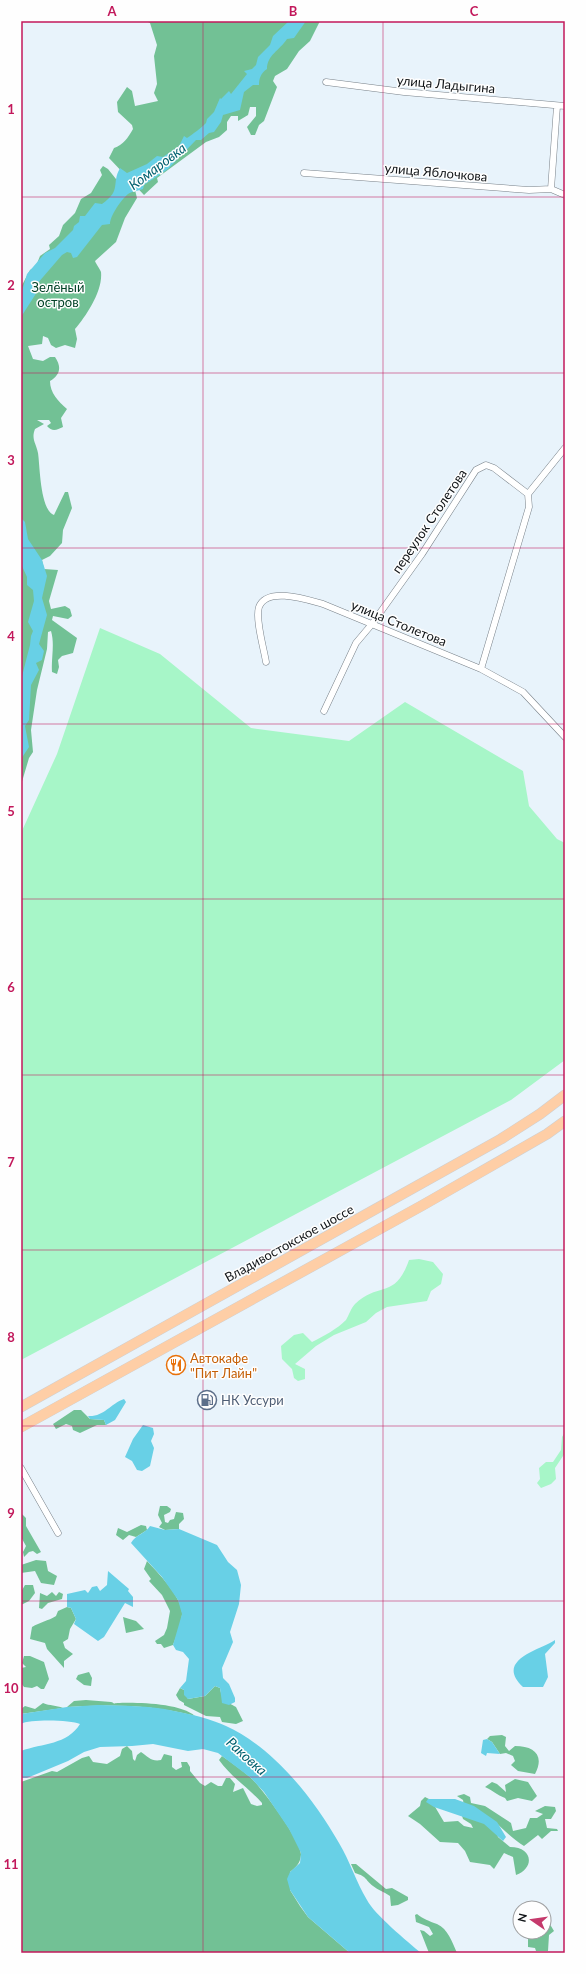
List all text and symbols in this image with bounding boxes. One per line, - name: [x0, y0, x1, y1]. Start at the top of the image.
- text: A: [106, 3, 117, 19]
- text: B: [289, 3, 298, 19]
- text: C: [470, 3, 479, 19]
- street label: улица Ладыгина: [396, 72, 496, 96]
- text: 1: [7, 101, 15, 117]
- water label: Комаровка: [125, 139, 189, 193]
- street label: улица Яблочкова: [384, 160, 488, 184]
- text: 2: [7, 277, 15, 293]
- park label: Зелёный остров: [32, 279, 84, 310]
- text: 3: [7, 452, 15, 468]
- street label: переулок Столетова: [388, 466, 470, 576]
- street label: улица Столетова: [349, 597, 449, 649]
- text: 4: [7, 628, 15, 644]
- text: 5: [7, 803, 15, 819]
- text: 6: [7, 979, 15, 995]
- text: 7: [7, 1154, 15, 1170]
- street label: Владивостокское шоссе: [222, 1201, 357, 1285]
- text: 8: [7, 1329, 15, 1345]
- place label: Автокафе "Пит Лайн": [190, 1350, 257, 1381]
- restaurant icon: Автокафе "Пит Лайн": [165, 1354, 187, 1376]
- fuel station icon: НК Уссури: [196, 1389, 218, 1411]
- place label: НК Уссури: [221, 1392, 284, 1408]
- text: 9: [7, 1505, 15, 1521]
- text: 10: [3, 1680, 19, 1696]
- water label: Раковка: [223, 1733, 271, 1779]
- text: 11: [3, 1856, 19, 1872]
- north arrow: [512, 1900, 552, 1940]
- text: N: [514, 1912, 529, 1923]

